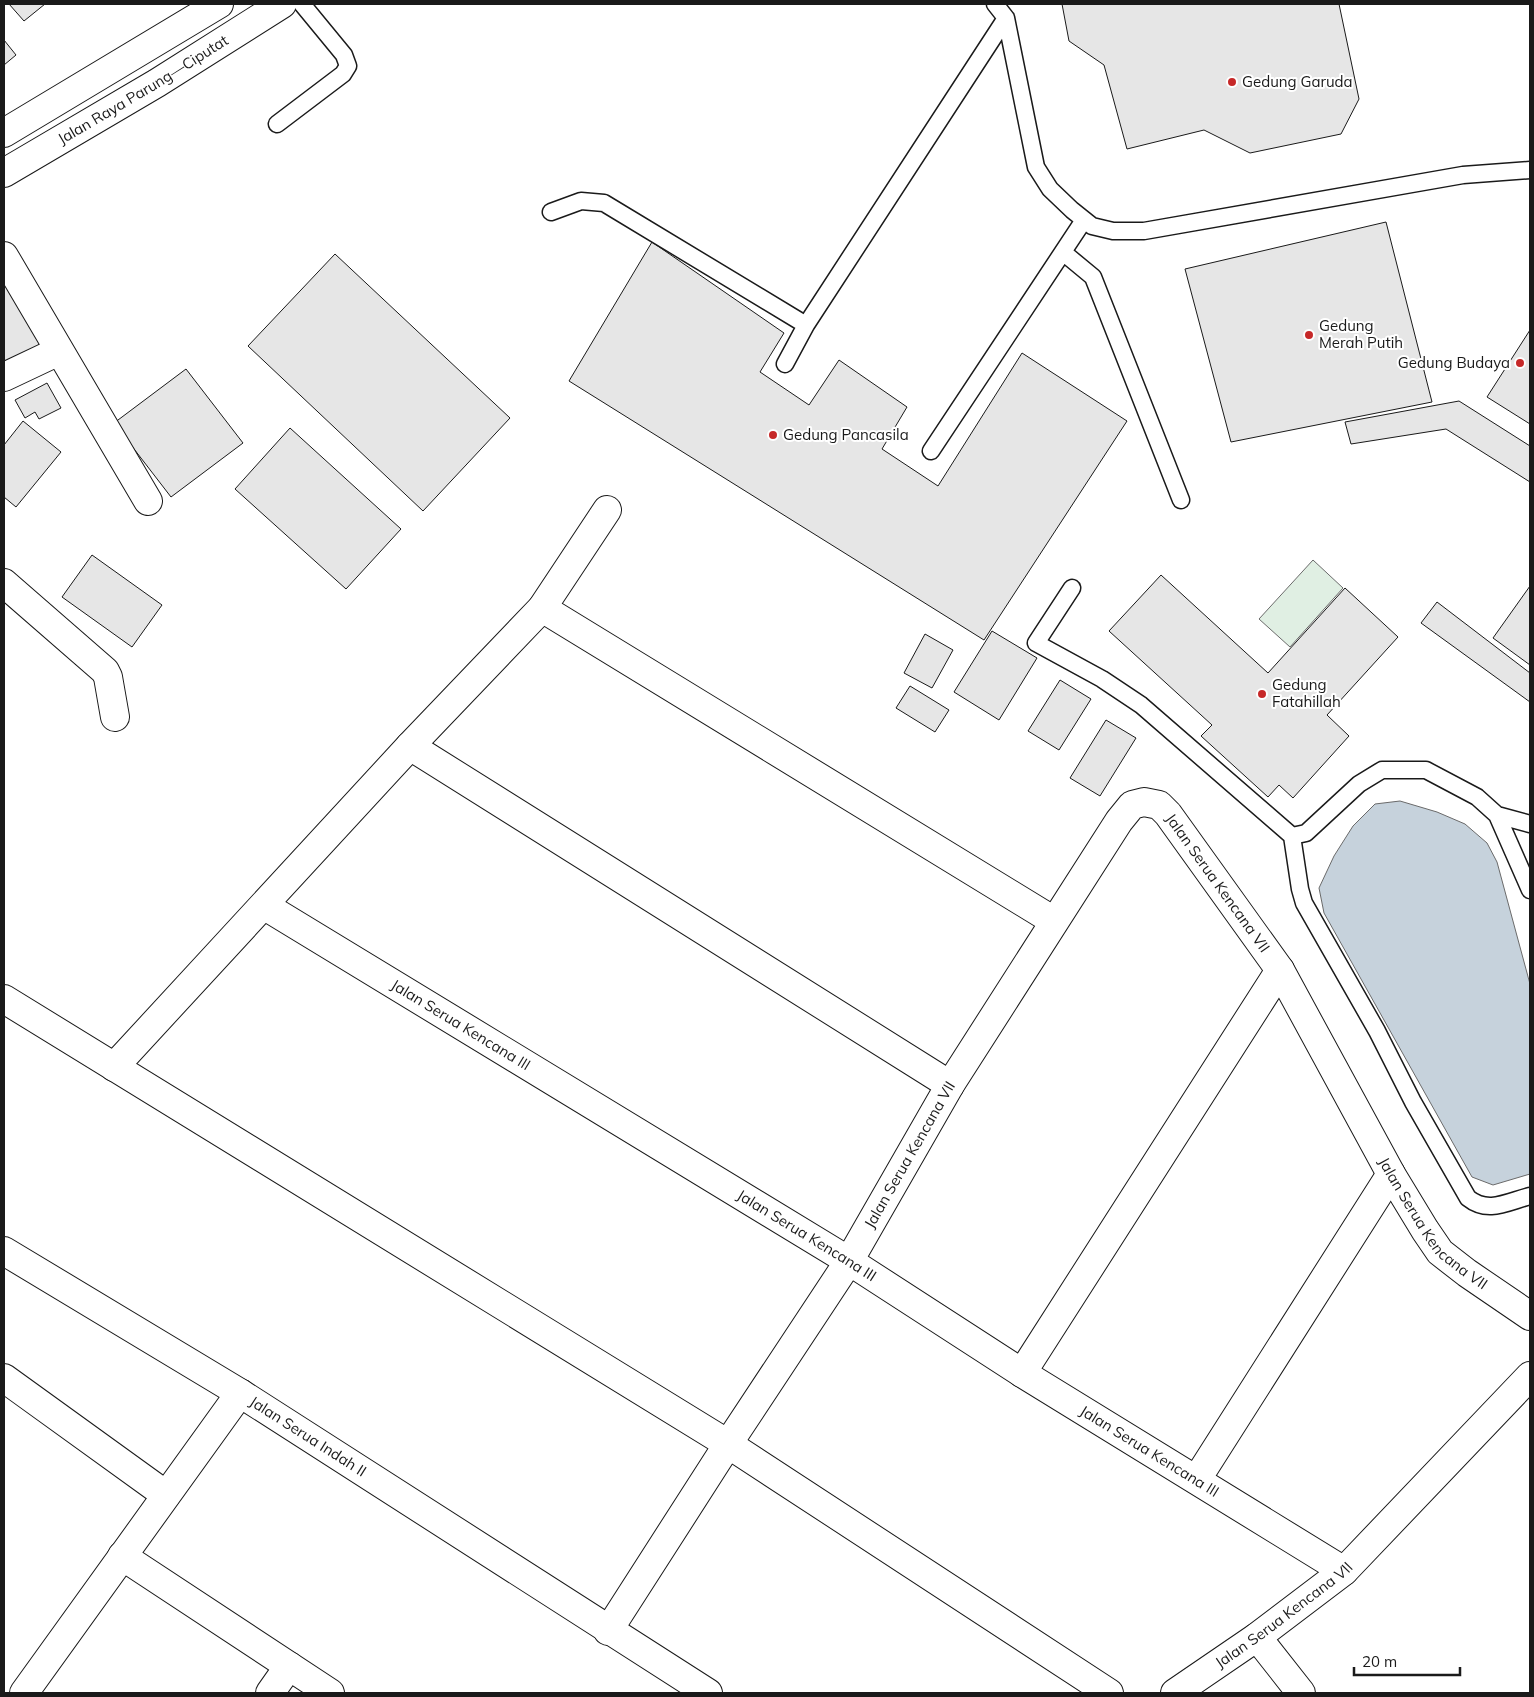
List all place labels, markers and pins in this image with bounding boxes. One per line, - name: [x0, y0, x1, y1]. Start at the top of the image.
- place label: Gedung Garuda: [1242, 72, 1353, 91]
- marker: Gedung Garuda: [1226, 76, 1238, 88]
- place label: Gedung Merah Putih: [1319, 316, 1403, 352]
- marker: Gedung Merah Putih: [1303, 329, 1315, 341]
- place label: Gedung Budaya: [1398, 353, 1510, 372]
- marker: Gedung Budaya: [1514, 357, 1526, 369]
- place label: Gedung Pancasila: [783, 425, 909, 444]
- marker: Gedung Pancasila: [767, 429, 779, 441]
- place label: Gedung Fatahillah: [1272, 675, 1341, 711]
- marker: Gedung Fatahillah: [1256, 688, 1268, 700]

